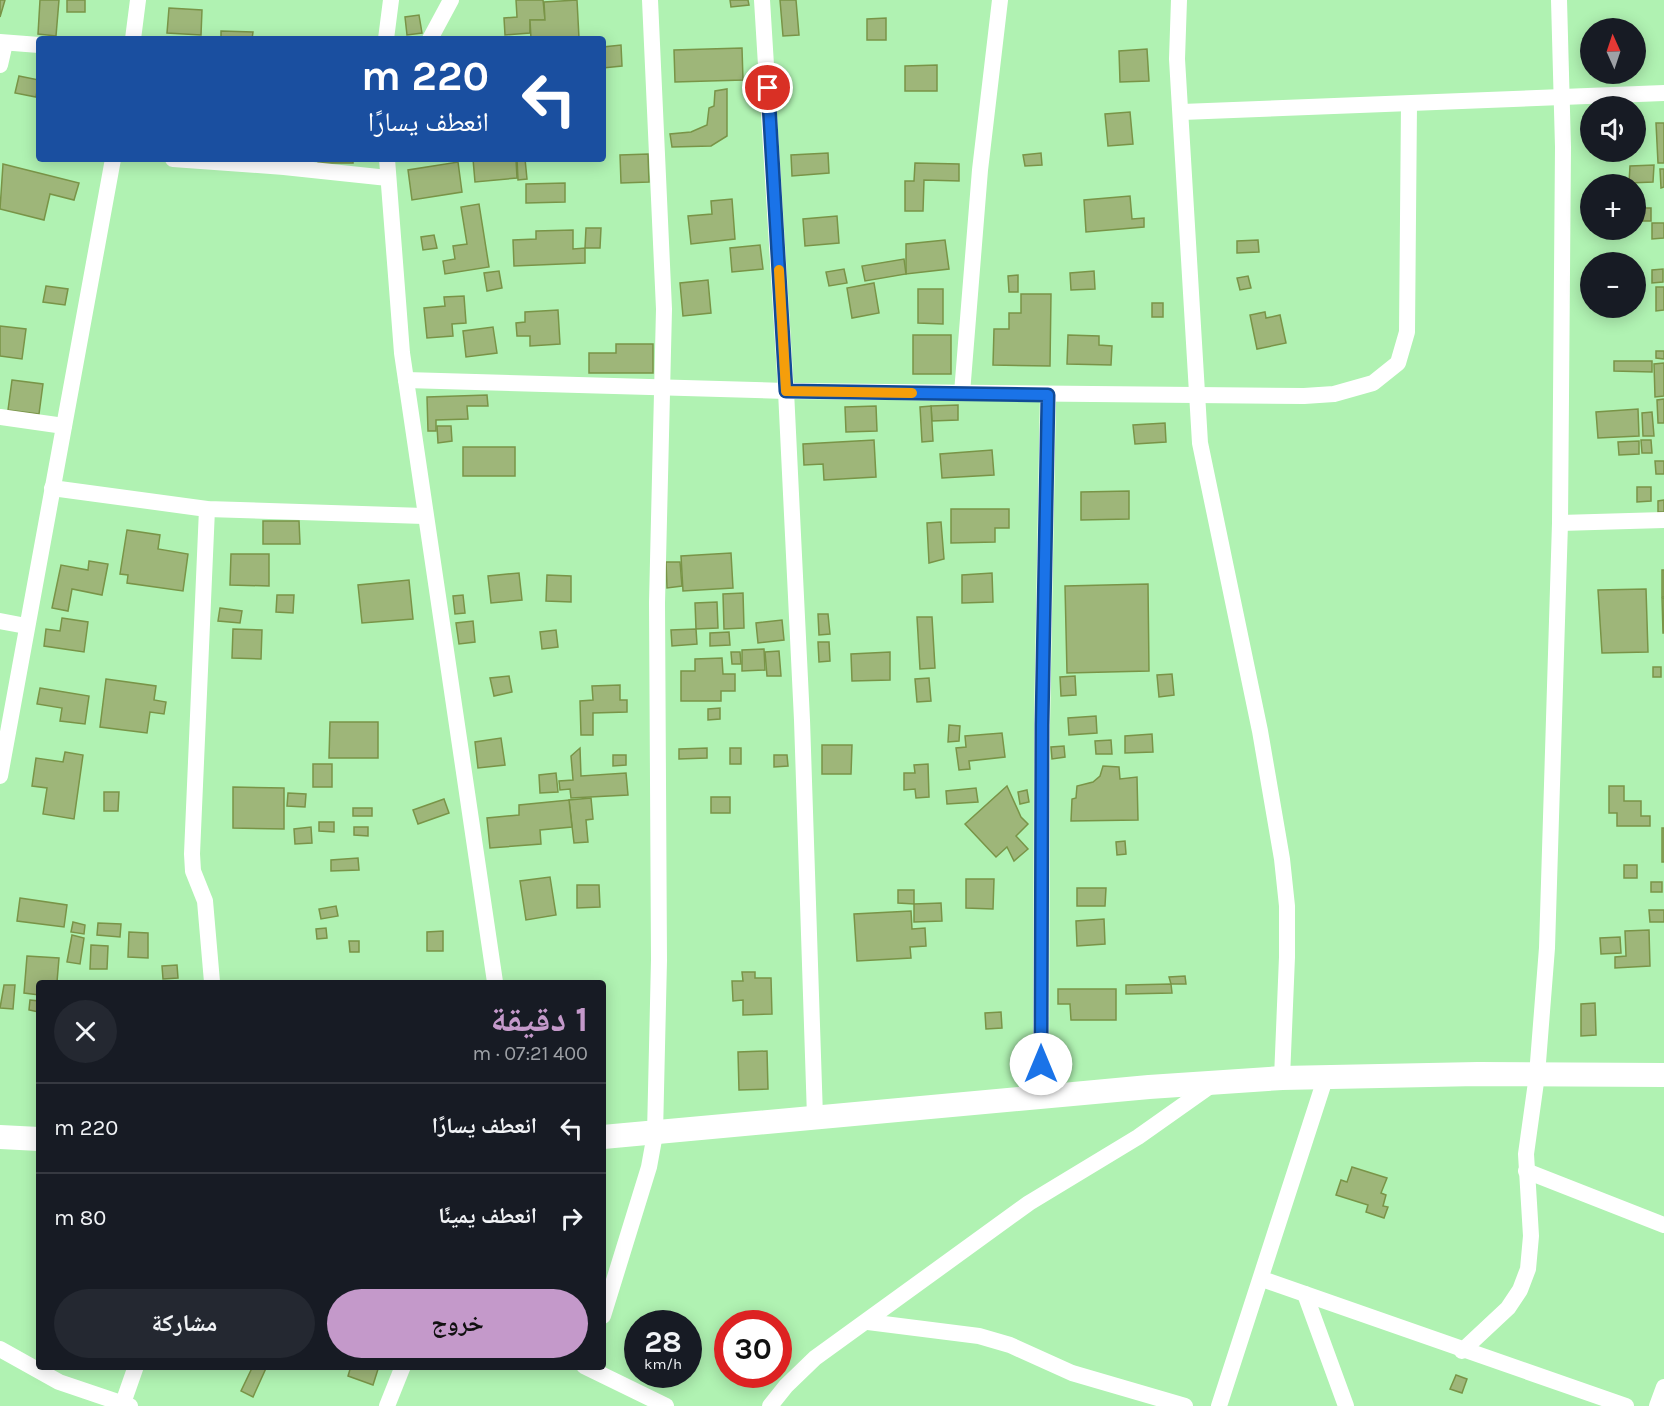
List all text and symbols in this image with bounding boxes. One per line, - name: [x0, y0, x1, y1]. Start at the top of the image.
- north arrow: [1580, 18, 1646, 84]
- map controls: [1580, 18, 1646, 318]
- text: 220 m: [361, 51, 489, 101]
- icon: left: [510, 60, 588, 138]
- pin: [742, 62, 793, 113]
- icon: arrive: [751, 71, 784, 104]
- button: sound: [1580, 96, 1646, 162]
- text: انعطف يسارًا: [368, 106, 489, 138]
- button: +: [1580, 174, 1646, 240]
- button: −: [1580, 252, 1646, 318]
- text: 1 دقيقة: [490, 998, 588, 1040]
- button: close: [54, 1000, 117, 1063]
- position arrow: [1009, 1032, 1073, 1096]
- text: 400 m · 07:21: [472, 1042, 588, 1065]
- icon: left: [555, 1112, 588, 1145]
- text: انعطف يسارًا: [432, 1113, 537, 1139]
- text: 220 m: [54, 1115, 118, 1141]
- icon: right: [555, 1202, 588, 1235]
- text: انعطف يمينًا: [438, 1203, 537, 1229]
- text: 80 m: [54, 1205, 106, 1231]
- button: مشاركة: [54, 1289, 315, 1358]
- button: خروج: [327, 1289, 588, 1358]
- speed limit sign: 30: [714, 1310, 792, 1388]
- text: 28: [644, 1324, 682, 1360]
- text: km/h: [644, 1355, 682, 1373]

